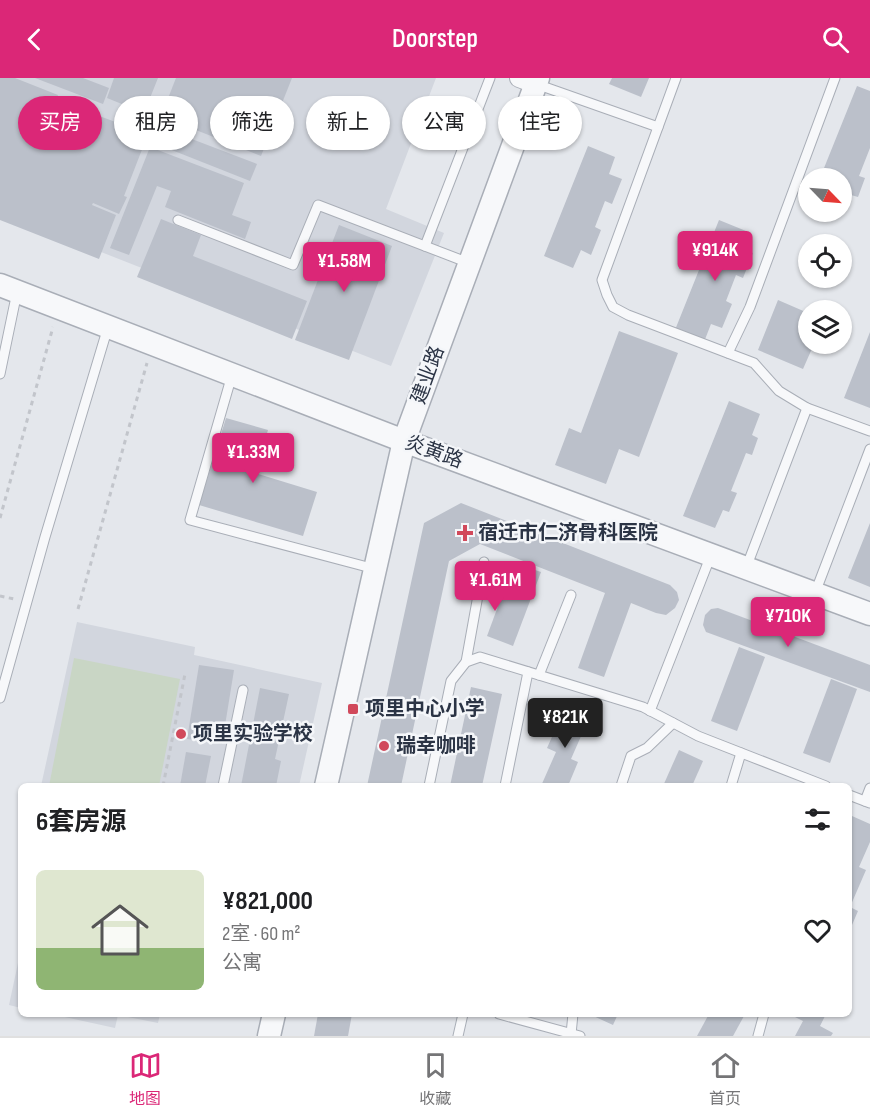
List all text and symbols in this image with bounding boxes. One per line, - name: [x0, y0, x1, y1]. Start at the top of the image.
- icon: back: [18, 23, 51, 56]
- text: Doorstep: [392, 23, 478, 55]
- icon: search: [819, 23, 852, 56]
- chip: 买房: [18, 96, 102, 150]
- chip: 租房: [114, 96, 198, 150]
- chip: 筛选: [210, 96, 294, 150]
- chip: 新上: [306, 96, 390, 150]
- chip: 公寓: [402, 96, 486, 150]
- chip: 住宅: [498, 96, 582, 150]
- north arrow: [798, 168, 852, 222]
- map controls: [798, 168, 852, 354]
- pin: ¥914K: [673, 231, 757, 282]
- button: locate: [798, 234, 852, 288]
- text: ¥914K: [692, 238, 738, 262]
- pin: ¥1.58M: [295, 242, 393, 293]
- text: ¥1.58M: [317, 249, 371, 273]
- button: layers: [798, 300, 852, 354]
- street label: 建业路: [406, 343, 450, 407]
- street label: 炎黄路: [402, 430, 466, 474]
- pin: ¥1.33M: [204, 433, 302, 484]
- text: ¥1.33M: [226, 440, 280, 464]
- place label: 宿迁市仁济骨科医院: [478, 521, 658, 545]
- marker: 宿迁市仁济骨科医院: [456, 524, 474, 542]
- pin: ¥1.61M: [446, 561, 544, 612]
- text: ¥1.61M: [469, 568, 521, 592]
- pin: ¥710K: [746, 597, 830, 648]
- text: ¥710K: [765, 604, 811, 628]
- place label: 项里中心小学: [365, 697, 485, 721]
- pin: ¥821K: [523, 698, 607, 749]
- marker: 项里中心小学: [346, 702, 360, 716]
- text: ¥821K: [542, 705, 588, 729]
- place label: 项里实验学校: [193, 722, 313, 746]
- marker: 项里实验学校: [174, 727, 188, 741]
- place label: 瑞幸咖啡: [396, 734, 476, 758]
- marker: 瑞幸咖啡: [377, 739, 391, 753]
- icon: filters: [801, 803, 834, 836]
- text: 6套房源: [36, 807, 126, 838]
- text: ¥821,000: [222, 886, 313, 917]
- icon: home: [84, 894, 156, 966]
- icon: heart: [801, 914, 834, 947]
- text: 2室 · 60 m²: [222, 922, 301, 946]
- text: 公寓: [222, 951, 262, 975]
- tab: 地图: [129, 1049, 162, 1109]
- tab: 收藏: [419, 1049, 452, 1109]
- tab: 首页: [709, 1049, 742, 1109]

